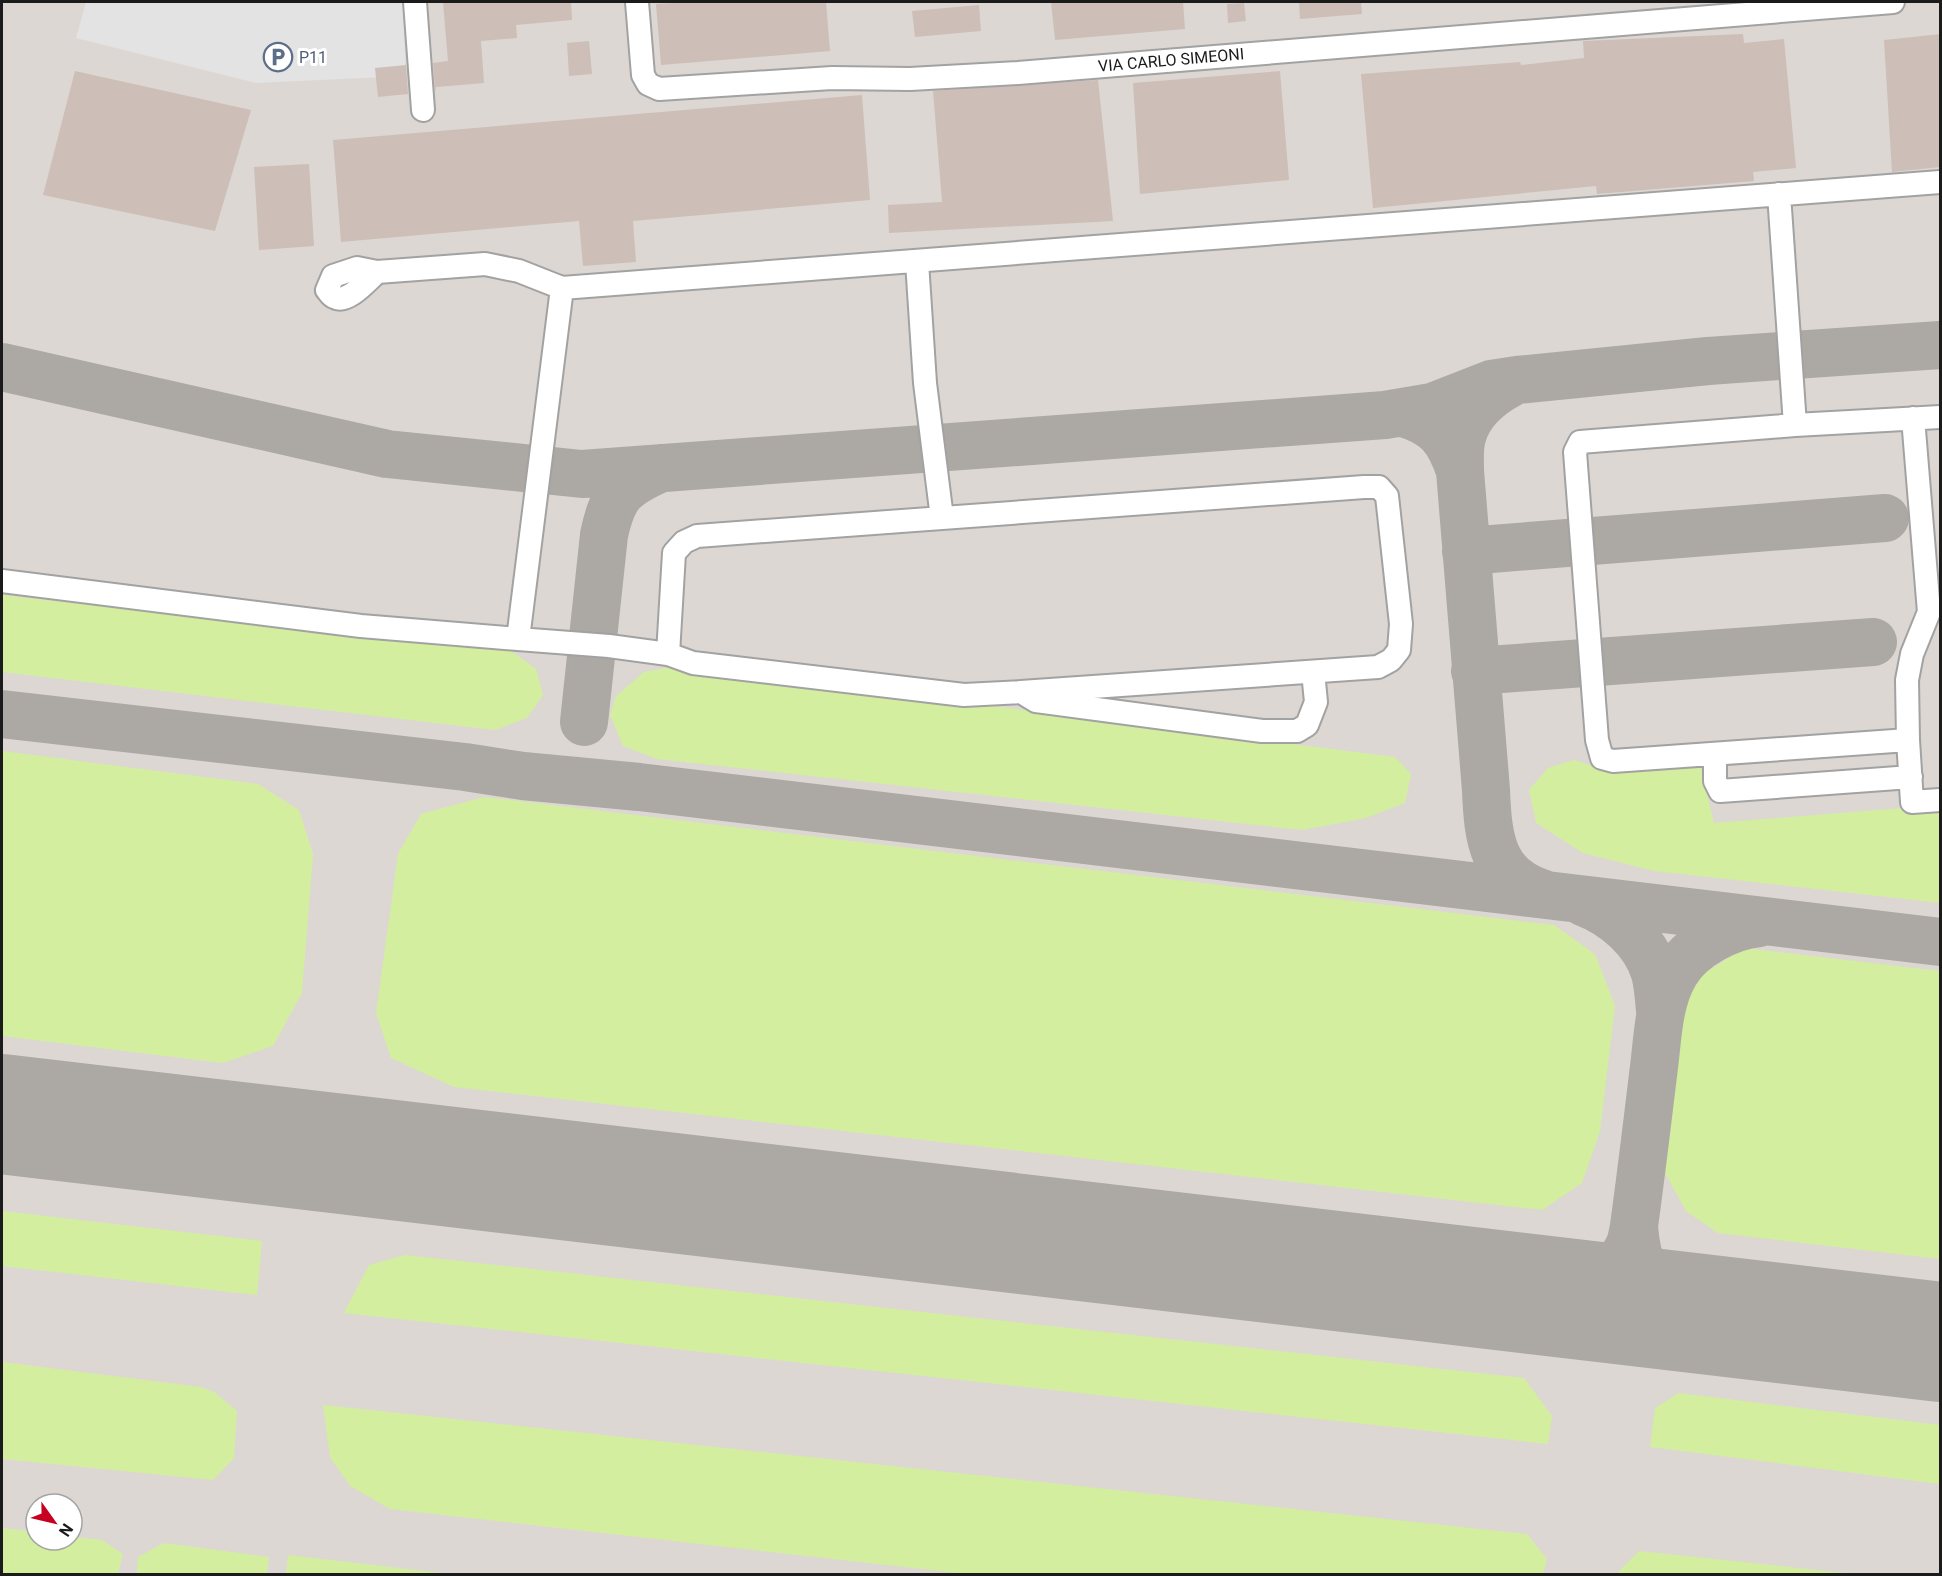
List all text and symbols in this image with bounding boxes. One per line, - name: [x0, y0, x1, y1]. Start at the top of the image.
- parking icon: P11: [262, 41, 294, 73]
- street label: VIA CARLO SIMEONI: [1097, 44, 1245, 76]
- place label: P11: [299, 48, 327, 67]
- north arrow: [24, 1492, 84, 1552]
- text: N: [55, 1520, 77, 1540]

